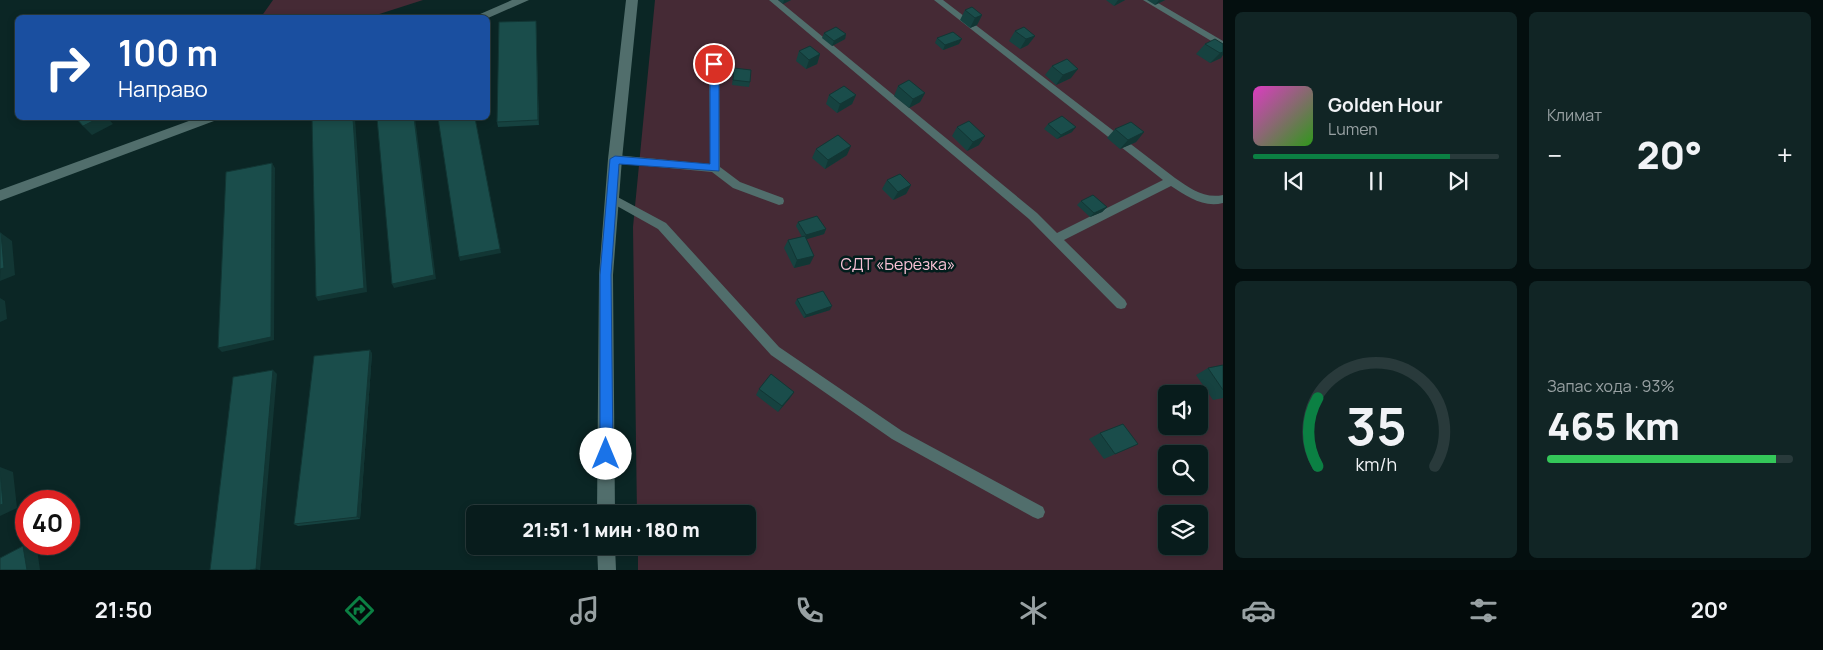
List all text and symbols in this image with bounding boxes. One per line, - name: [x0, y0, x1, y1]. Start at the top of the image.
- text: 100 m: [118, 29, 218, 77]
- icon: right: [35, 35, 100, 100]
- pin: [693, 43, 735, 85]
- icon: arrive: [700, 50, 728, 78]
- text: Направо: [118, 74, 208, 104]
- text: Golden Hour: [1328, 92, 1442, 118]
- text: Климат: [1547, 104, 1602, 126]
- text: Lumen: [1328, 118, 1378, 140]
- text: 20°: [1637, 128, 1702, 180]
- text: −: [1547, 136, 1562, 174]
- text: +: [1777, 136, 1793, 174]
- icon: previous: [1280, 167, 1308, 195]
- icon: pause: [1362, 167, 1390, 195]
- icon: next: [1444, 167, 1472, 195]
- park label: СДТ «Берёзка»: [841, 253, 955, 275]
- text: Запас хода · 93%: [1547, 375, 1675, 397]
- map controls: [1158, 385, 1208, 555]
- button: sound: [1158, 385, 1208, 435]
- text: 35: [1346, 390, 1406, 461]
- text: 465 km: [1547, 399, 1680, 451]
- position arrow: [579, 427, 631, 479]
- button: search: [1158, 445, 1208, 495]
- text: km/h: [1355, 452, 1397, 476]
- speed limit sign: 40: [15, 490, 80, 555]
- button: layers: [1158, 505, 1208, 555]
- text: 21:51 · 1 мин · 180 m: [522, 517, 700, 543]
- icon: directions: [342, 593, 377, 628]
- icon: music: [567, 593, 602, 628]
- icon: phone: [792, 593, 827, 628]
- icon: climate: [1016, 593, 1051, 628]
- icon: car: [1241, 593, 1276, 628]
- icon: filters: [1466, 593, 1501, 628]
- text: 21:50: [95, 595, 153, 625]
- text: 20°: [1691, 595, 1728, 625]

